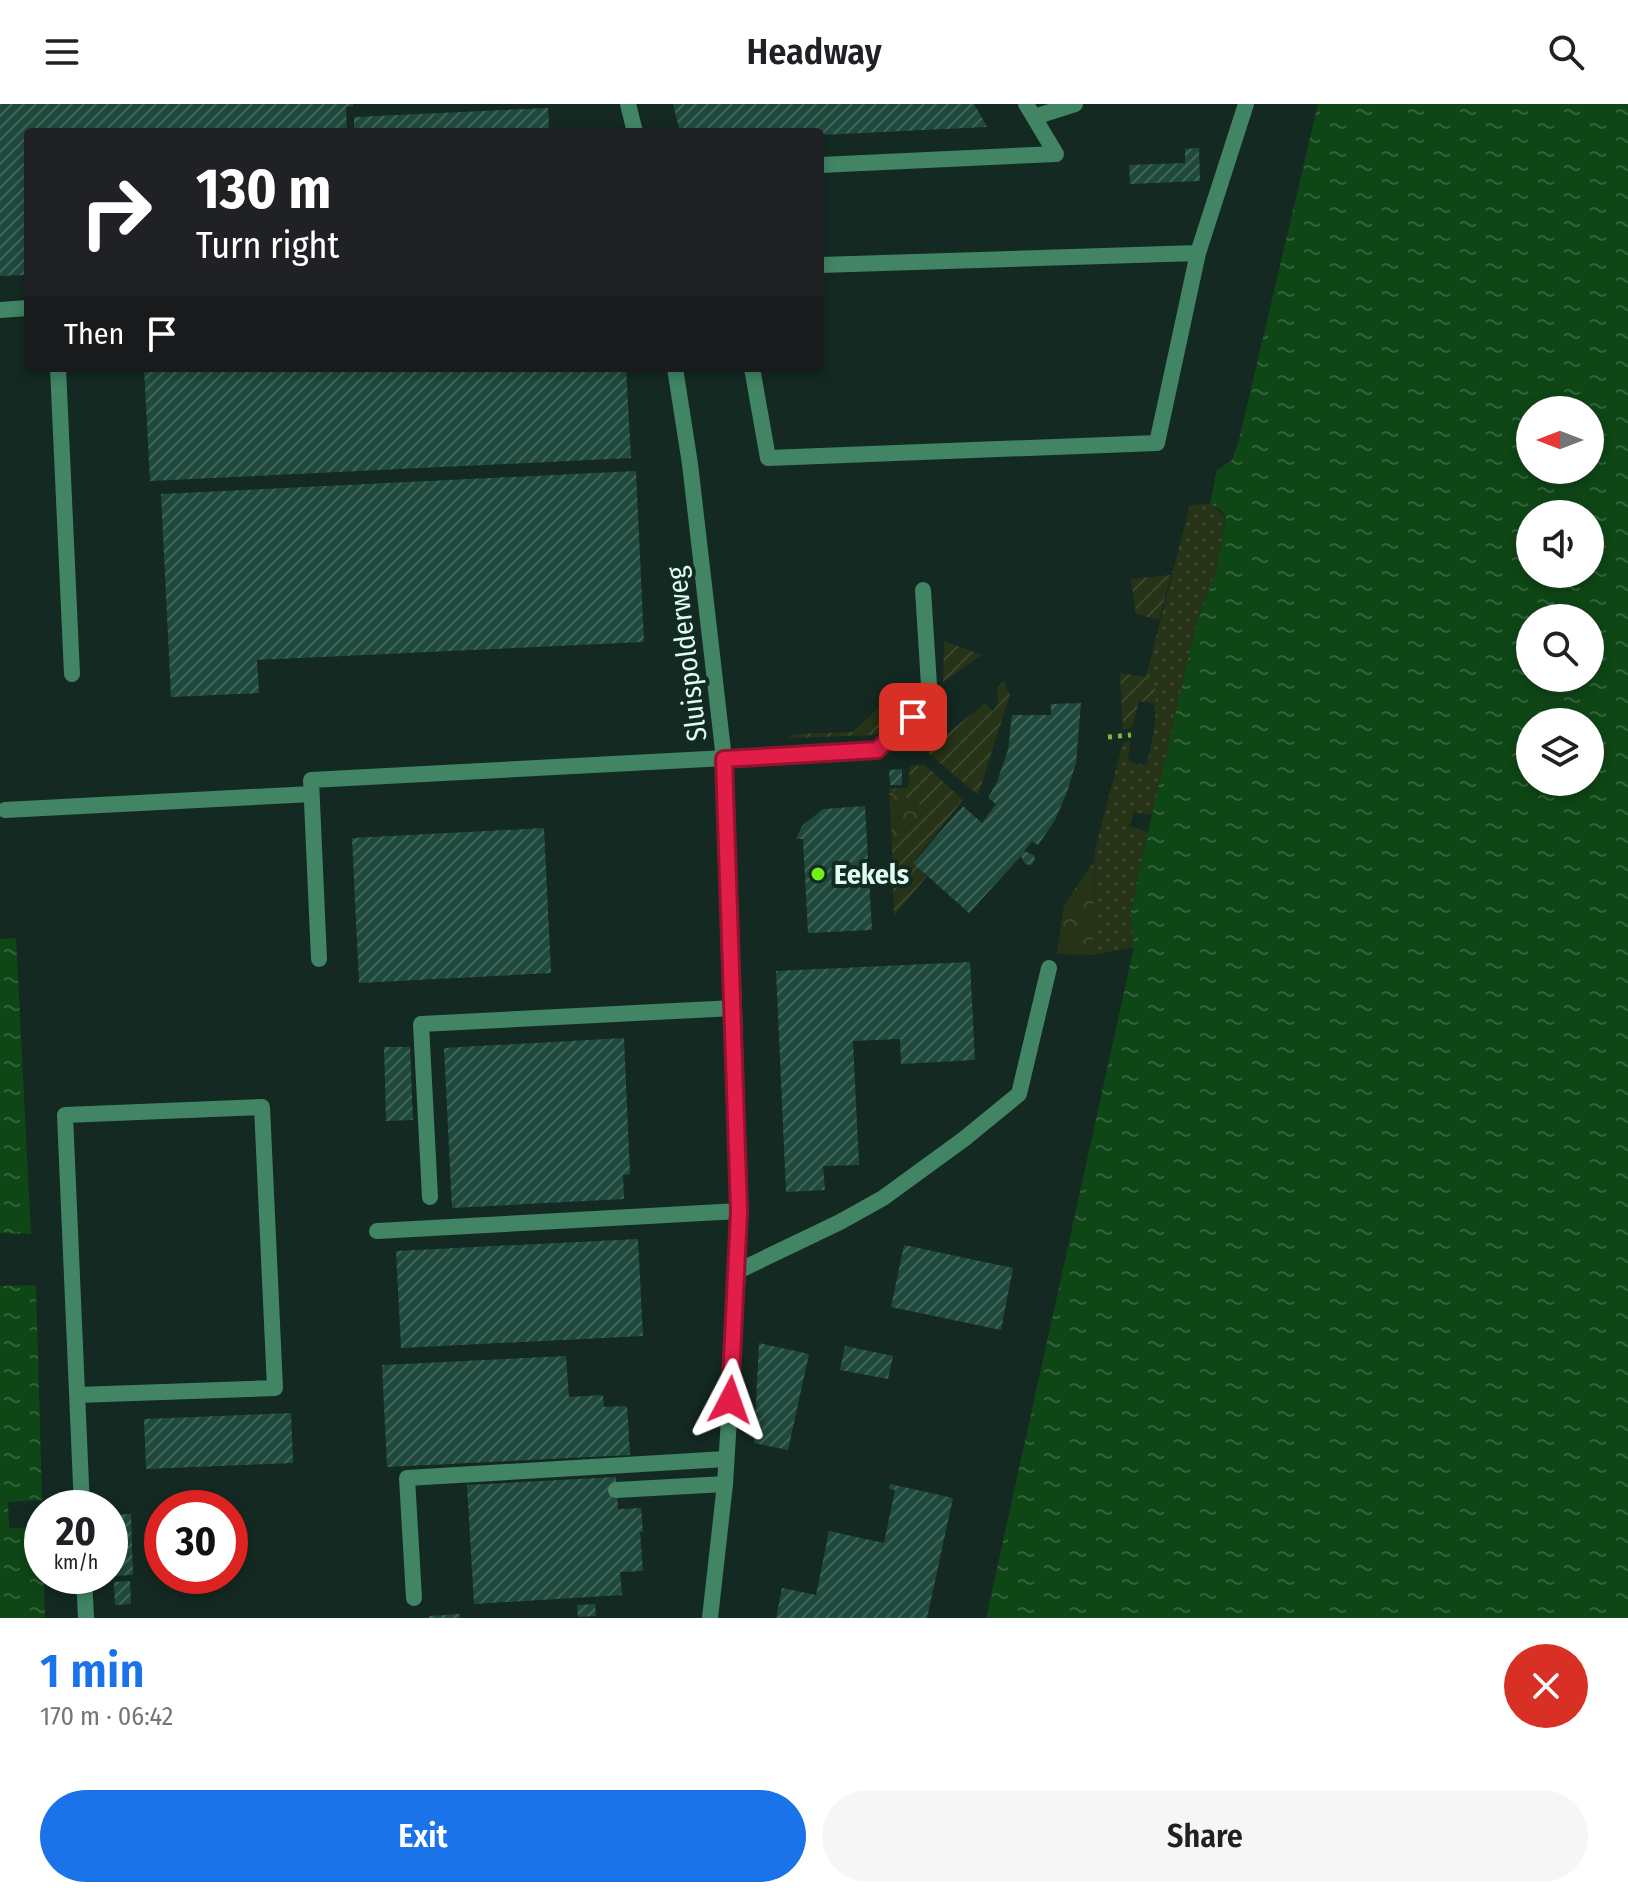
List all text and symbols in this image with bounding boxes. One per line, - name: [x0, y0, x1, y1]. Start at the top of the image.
- icon: menu: [40, 30, 84, 74]
- text: Headway: [746, 30, 882, 74]
- icon: search: [1544, 30, 1588, 74]
- text: 130 m: [196, 156, 331, 223]
- icon: right: [64, 160, 168, 264]
- text: Turn right: [196, 224, 339, 268]
- icon: arrive: [140, 312, 184, 356]
- text: Then: [64, 316, 124, 352]
- north arrow: [1516, 396, 1604, 484]
- map controls: [1516, 396, 1604, 796]
- button: sound: [1516, 500, 1604, 588]
- street label: Sluispolderweg: [659, 564, 714, 743]
- button: search: [1516, 604, 1604, 692]
- pin: [879, 683, 947, 751]
- icon: arrive: [891, 695, 935, 739]
- button: layers: [1516, 708, 1604, 796]
- place label: Eekels: [834, 858, 909, 891]
- marker: Eekels: [809, 865, 827, 883]
- position arrow: [688, 1358, 772, 1442]
- speed limit sign: 30: [144, 1490, 248, 1594]
- text: 20: [56, 1508, 96, 1556]
- text: km/h: [54, 1550, 98, 1574]
- text: 1 min: [40, 1642, 145, 1700]
- button: close: [1504, 1644, 1588, 1728]
- text: 170 m · 06:42: [40, 1701, 173, 1732]
- button: Exit: [40, 1790, 806, 1882]
- button: Share: [822, 1790, 1588, 1882]

